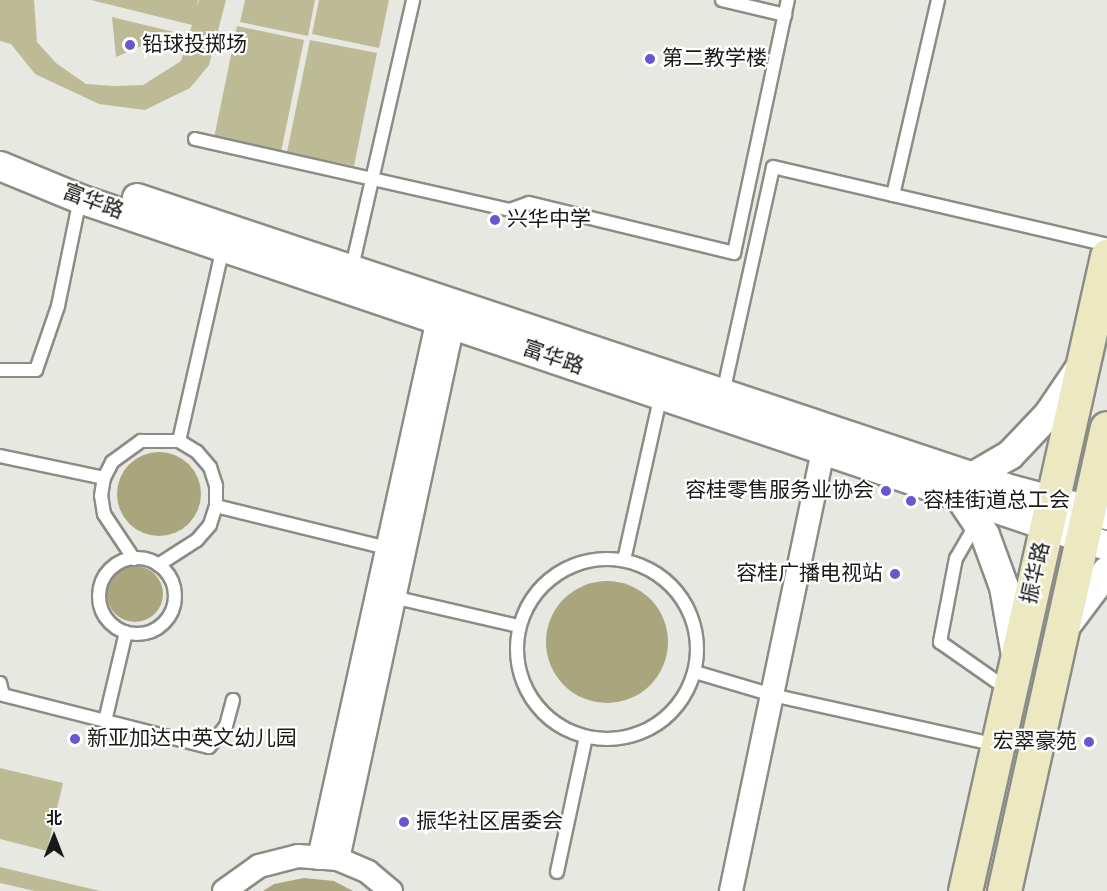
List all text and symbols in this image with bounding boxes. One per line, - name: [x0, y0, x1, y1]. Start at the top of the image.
- place label: 铅球投掷场: [142, 32, 247, 58]
- marker: 铅球投掷场: [123, 38, 137, 52]
- place label: 第二教学楼: [662, 46, 767, 72]
- marker: 第二教学楼: [643, 52, 657, 66]
- street label: 富华路: [59, 179, 127, 225]
- place label: 兴华中学: [507, 207, 591, 233]
- marker: 兴华中学: [488, 213, 502, 227]
- street label: 富华路: [519, 336, 587, 380]
- place label: 容桂零售服务业协会: [685, 478, 874, 504]
- marker: 容桂零售服务业协会: [879, 484, 893, 498]
- place label: 容桂街道总工会: [923, 488, 1070, 514]
- marker: 容桂街道总工会: [904, 494, 918, 508]
- street label: 振华路: [1017, 539, 1055, 607]
- place label: 容桂广播电视站: [736, 561, 883, 587]
- marker: 容桂广播电视站: [888, 567, 902, 581]
- place label: 新亚加达中英文幼儿园: [87, 726, 297, 752]
- place label: 宏翠豪苑: [993, 729, 1077, 755]
- marker: 新亚加达中英文幼儿园: [68, 732, 82, 746]
- marker: 宏翠豪苑: [1082, 735, 1096, 749]
- north arrow: [24, 807, 84, 867]
- text: 北: [46, 807, 62, 831]
- place label: 振华社区居委会: [416, 809, 563, 835]
- marker: 振华社区居委会: [397, 815, 411, 829]

